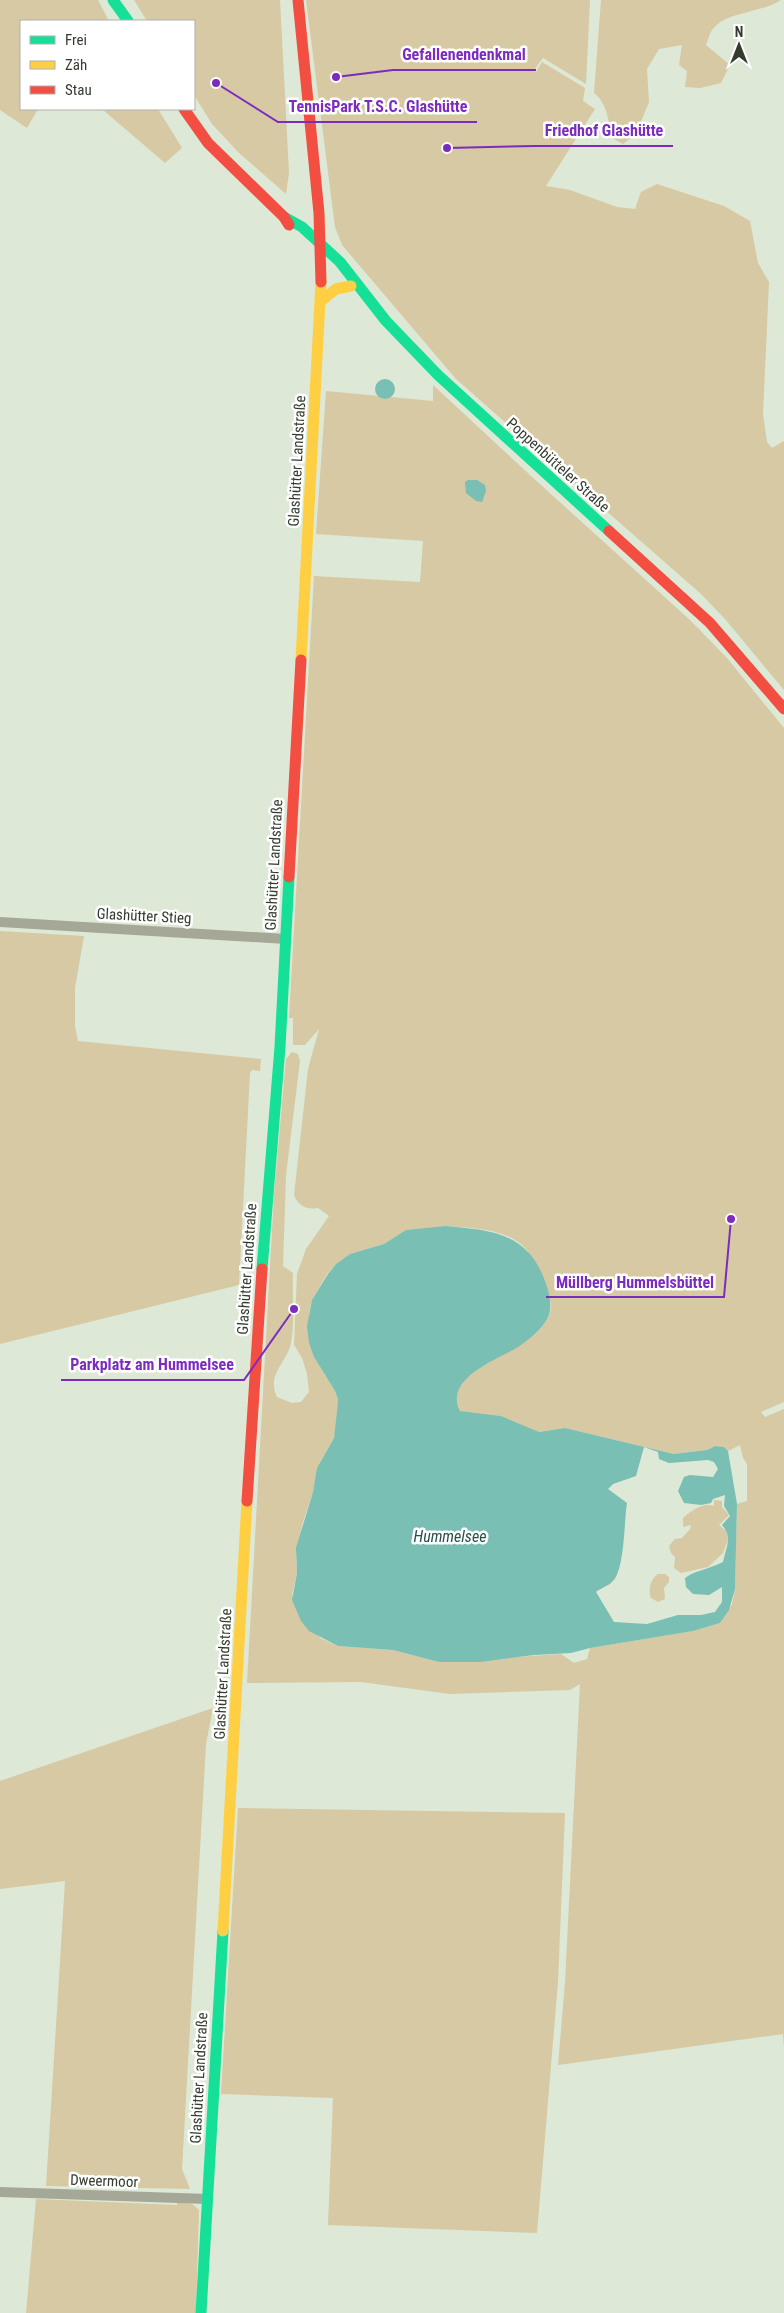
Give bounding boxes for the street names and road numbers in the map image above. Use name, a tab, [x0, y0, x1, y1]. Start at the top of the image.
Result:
street label: Glashütter Landstraße	[285, 395, 309, 527]
street label: Poppenbütteler Straße	[503, 414, 613, 516]
street label: Glashütter Landstraße	[262, 799, 286, 931]
street label: Glashütter Stieg	[96, 905, 192, 927]
street label: Glashütter Landstraße	[233, 1203, 261, 1335]
street label: Glashütter Landstraße	[211, 1608, 235, 1740]
street label: Glashütter Landstraße	[187, 2012, 211, 2144]
street label: Dweermoor	[70, 2171, 139, 2191]

